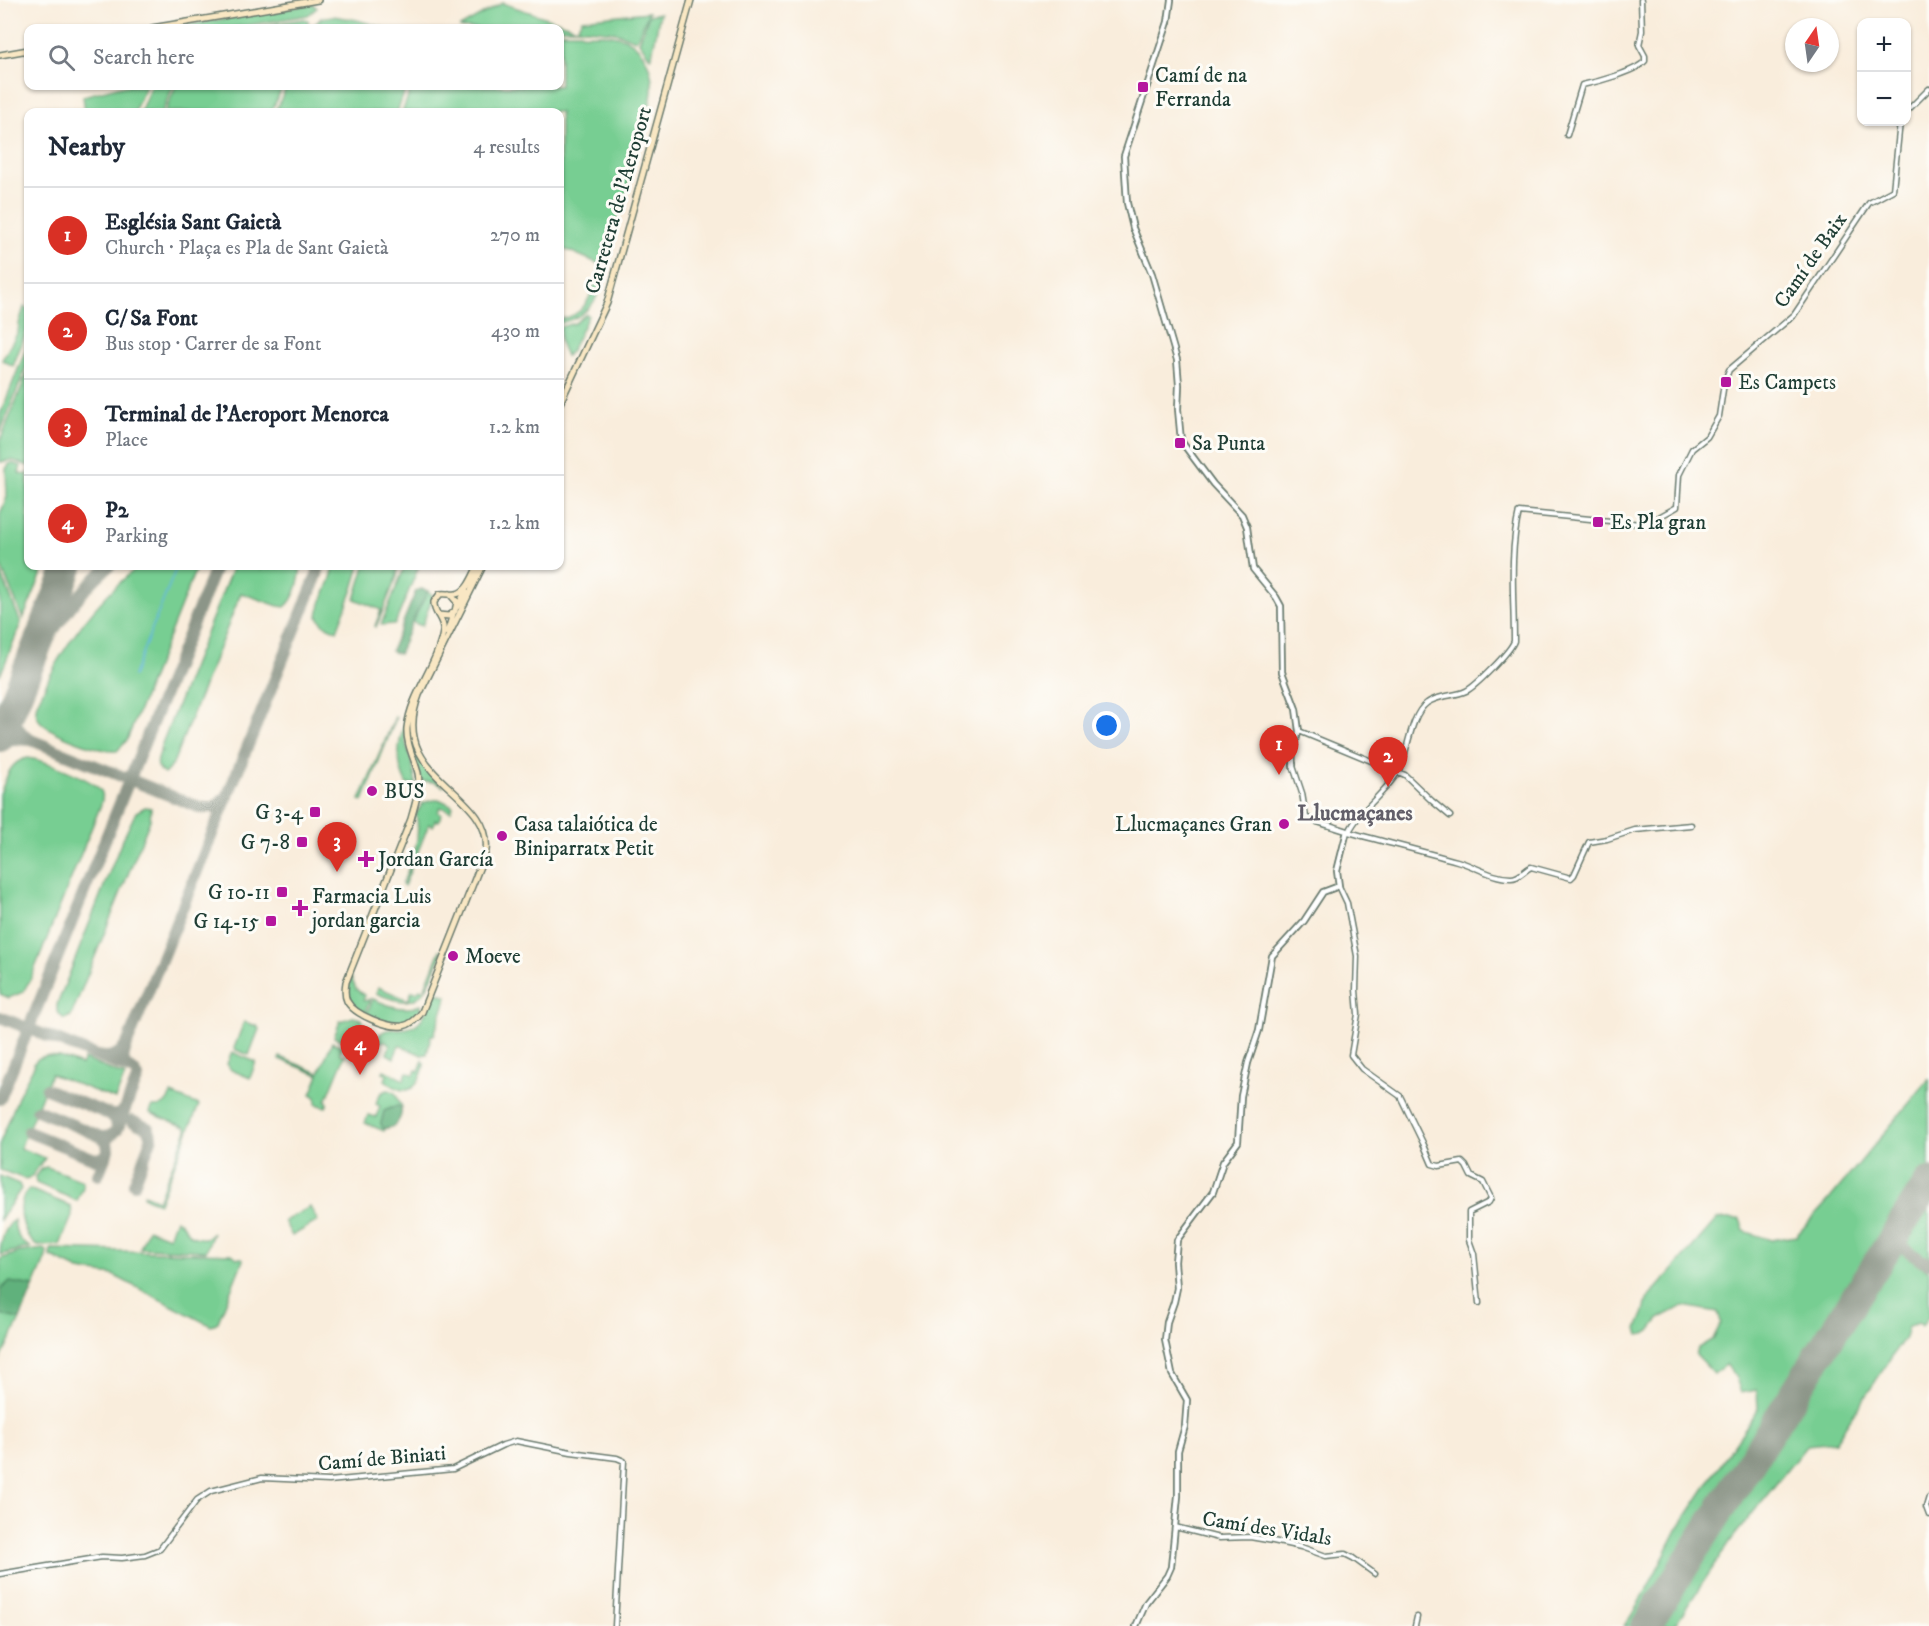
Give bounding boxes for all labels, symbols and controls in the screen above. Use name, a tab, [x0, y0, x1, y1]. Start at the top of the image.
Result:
north arrow	[1785, 18, 1839, 72]
map controls	[1857, 18, 1911, 126]
button: +	[1857, 18, 1911, 72]
search box	[24, 24, 564, 90]
icon: search	[45, 41, 78, 74]
text: Search here	[93, 44, 195, 71]
place label: Camí de na Ferranda	[1155, 63, 1247, 113]
button: −	[1857, 72, 1911, 126]
marker: Camí de na Ferranda	[1136, 80, 1150, 94]
street label: Carretera de l'Aeroport	[580, 103, 658, 297]
text: Nearby	[48, 131, 125, 164]
text: 4 results	[473, 135, 540, 160]
street label: Camí de Baix	[1769, 208, 1853, 313]
text: Església Sant Gaietà	[105, 209, 281, 236]
text: 1	[64, 223, 71, 248]
text: 270 m	[490, 223, 540, 248]
text: Church · Plaça es Pla de Sant Gaietà	[105, 236, 389, 261]
text: C/ Sa Font	[105, 305, 198, 332]
text: 2	[63, 319, 72, 344]
text: 430 m	[491, 319, 540, 344]
text: Bus stop · Carrer de sa Font	[105, 332, 321, 357]
place label: Es Campets	[1738, 370, 1836, 396]
marker: Es Campets	[1719, 375, 1733, 389]
text: Terminal de l'Aeroport Menorca	[105, 401, 389, 428]
text: 3	[64, 415, 71, 440]
text: 1.2 km	[489, 415, 540, 440]
text: Place	[105, 428, 148, 453]
place label: Sa Punta	[1192, 431, 1265, 457]
marker: Sa Punta	[1173, 436, 1187, 450]
text: P2	[105, 497, 129, 524]
place label: Es Pla gran	[1610, 510, 1706, 536]
text: 4	[62, 511, 73, 536]
text: 1.2 km	[489, 511, 540, 536]
marker: Es Pla gran	[1591, 515, 1605, 529]
text: Parking	[105, 524, 168, 549]
your location	[1092, 711, 1121, 740]
pin: 1	[1260, 726, 1298, 775]
pin: 2	[1368, 738, 1408, 787]
place label: BUS	[384, 779, 424, 805]
marker: BUS	[365, 784, 379, 798]
place label: G 3-4	[255, 800, 304, 826]
district label: Llucmaçanes	[1297, 800, 1413, 827]
marker: G 3-4	[308, 805, 322, 819]
place label: Casa talaiótica de Biniparratx Petit	[514, 812, 658, 862]
place label: Llucmaçanes Gran	[1115, 812, 1272, 838]
marker: Llucmaçanes Gran	[1277, 817, 1291, 831]
pin: 3	[318, 822, 356, 872]
marker: Casa talaiótica de Biniparratx Petit	[495, 829, 509, 843]
place label: G 7-8	[241, 830, 290, 856]
marker: G 7-8	[295, 835, 309, 849]
place label: Jordan García	[376, 847, 494, 873]
marker: Jordan García	[359, 852, 373, 866]
place label: G 10-11	[208, 880, 270, 906]
place label: Farmacia Luis jordan garcia	[309, 884, 431, 934]
marker: G 10-11	[275, 885, 289, 899]
marker: Farmacia Luis jordan garcia	[293, 901, 307, 915]
place label: G 14-15	[193, 909, 259, 935]
marker: G 14-15	[264, 914, 278, 928]
place label: Moeve	[465, 944, 521, 970]
marker: Moeve	[446, 949, 460, 963]
pin: 4	[340, 1026, 380, 1075]
street label: Camí de Biniati	[317, 1440, 447, 1478]
street label: Camí des Vidals	[1200, 1506, 1333, 1552]

